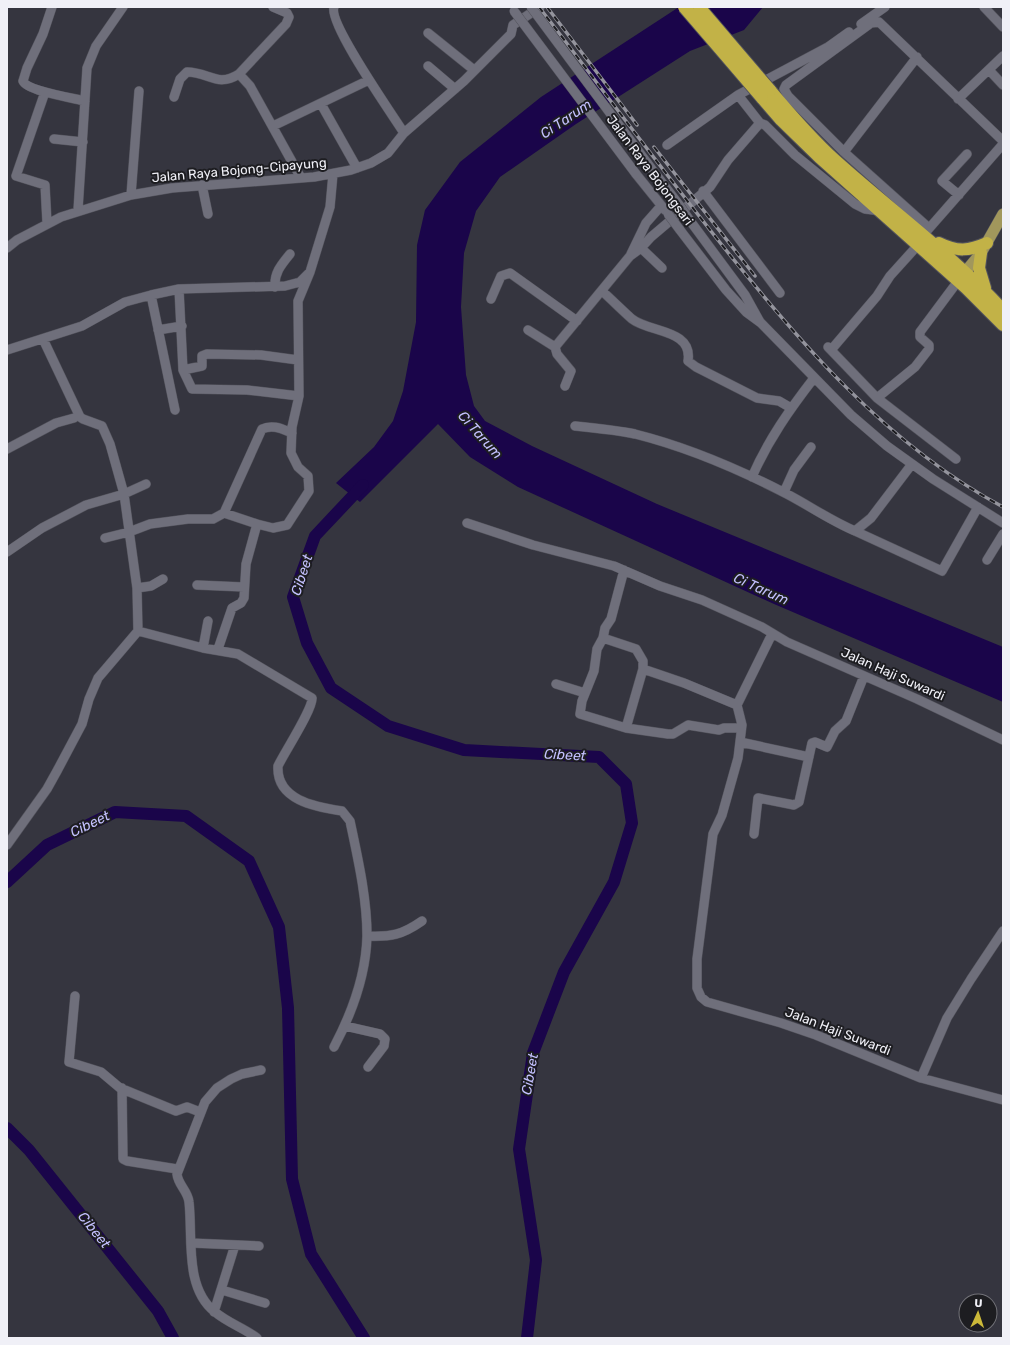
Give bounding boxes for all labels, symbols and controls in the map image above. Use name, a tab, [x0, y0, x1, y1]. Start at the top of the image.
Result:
water label: Ci Tarum	[537, 96, 595, 142]
street label: Jalan Raya Bojongsari	[603, 112, 696, 229]
street label: Jalan Raya Bojong-Cipayung	[151, 155, 327, 186]
water label: Ci Tarum	[454, 408, 506, 462]
water label: Cibeet	[287, 552, 317, 598]
water label: Ci Tarum	[731, 569, 791, 609]
street label: Jalan Haji Suwardi	[839, 644, 947, 704]
water label: Cibeet	[544, 745, 587, 765]
water label: Cibeet	[67, 807, 113, 841]
street label: Jalan Haji Suwardi	[783, 1004, 893, 1058]
water label: Cibeet	[518, 1051, 542, 1096]
water label: Cibeet	[74, 1208, 114, 1252]
north arrow	[958, 1293, 998, 1333]
text: U	[974, 1297, 983, 1310]

